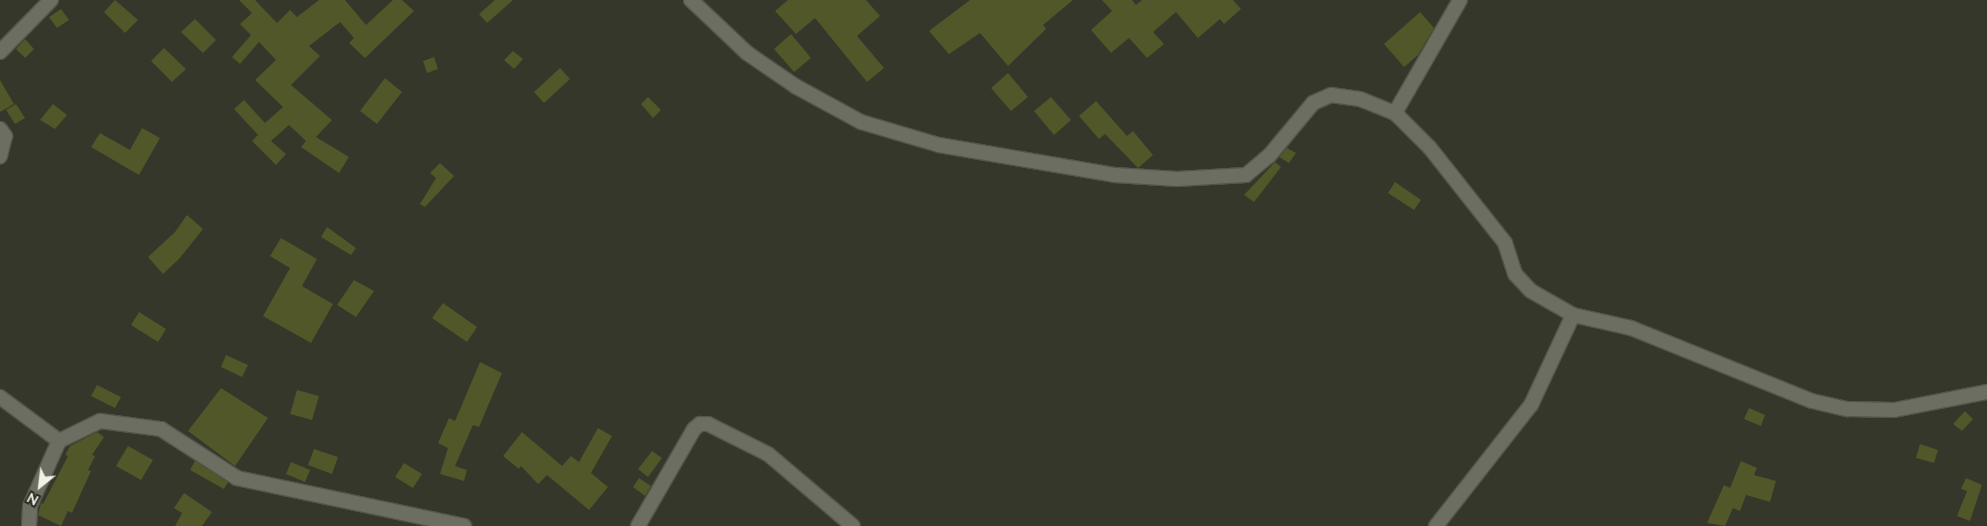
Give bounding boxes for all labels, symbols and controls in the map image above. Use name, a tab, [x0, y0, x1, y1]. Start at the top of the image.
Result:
north arrow	[15, 461, 65, 511]
text: N	[24, 489, 42, 510]

